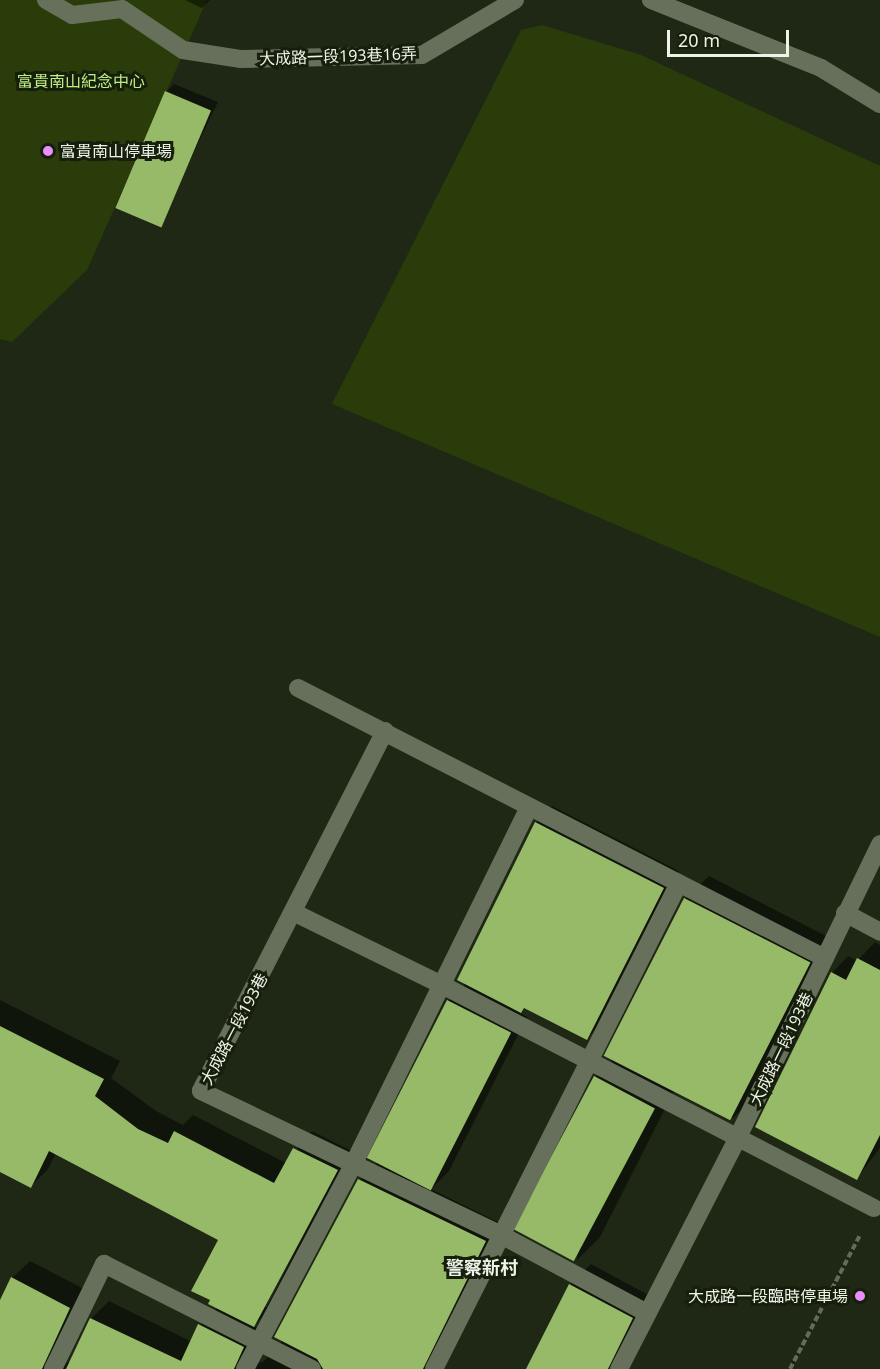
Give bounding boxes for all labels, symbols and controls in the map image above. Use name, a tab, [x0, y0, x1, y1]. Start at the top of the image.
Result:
scale bar	[670, 18, 792, 56]
text: 20 m	[678, 28, 720, 52]
street label: 大成路一段193巷16弄	[259, 44, 417, 68]
park label: 富貴南山紀念中心	[17, 71, 145, 91]
place label: 富貴南山停車場	[60, 141, 172, 161]
marker: 富貴南山停車場	[41, 144, 55, 158]
street label: 大成路一段193巷	[197, 970, 271, 1088]
street label: 大成路一段193巷	[745, 989, 817, 1109]
district label: 警察新村	[446, 1256, 518, 1278]
place label: 大成路一段臨時停車場	[688, 1286, 848, 1306]
marker: 大成路一段臨時停車場	[853, 1289, 867, 1303]

